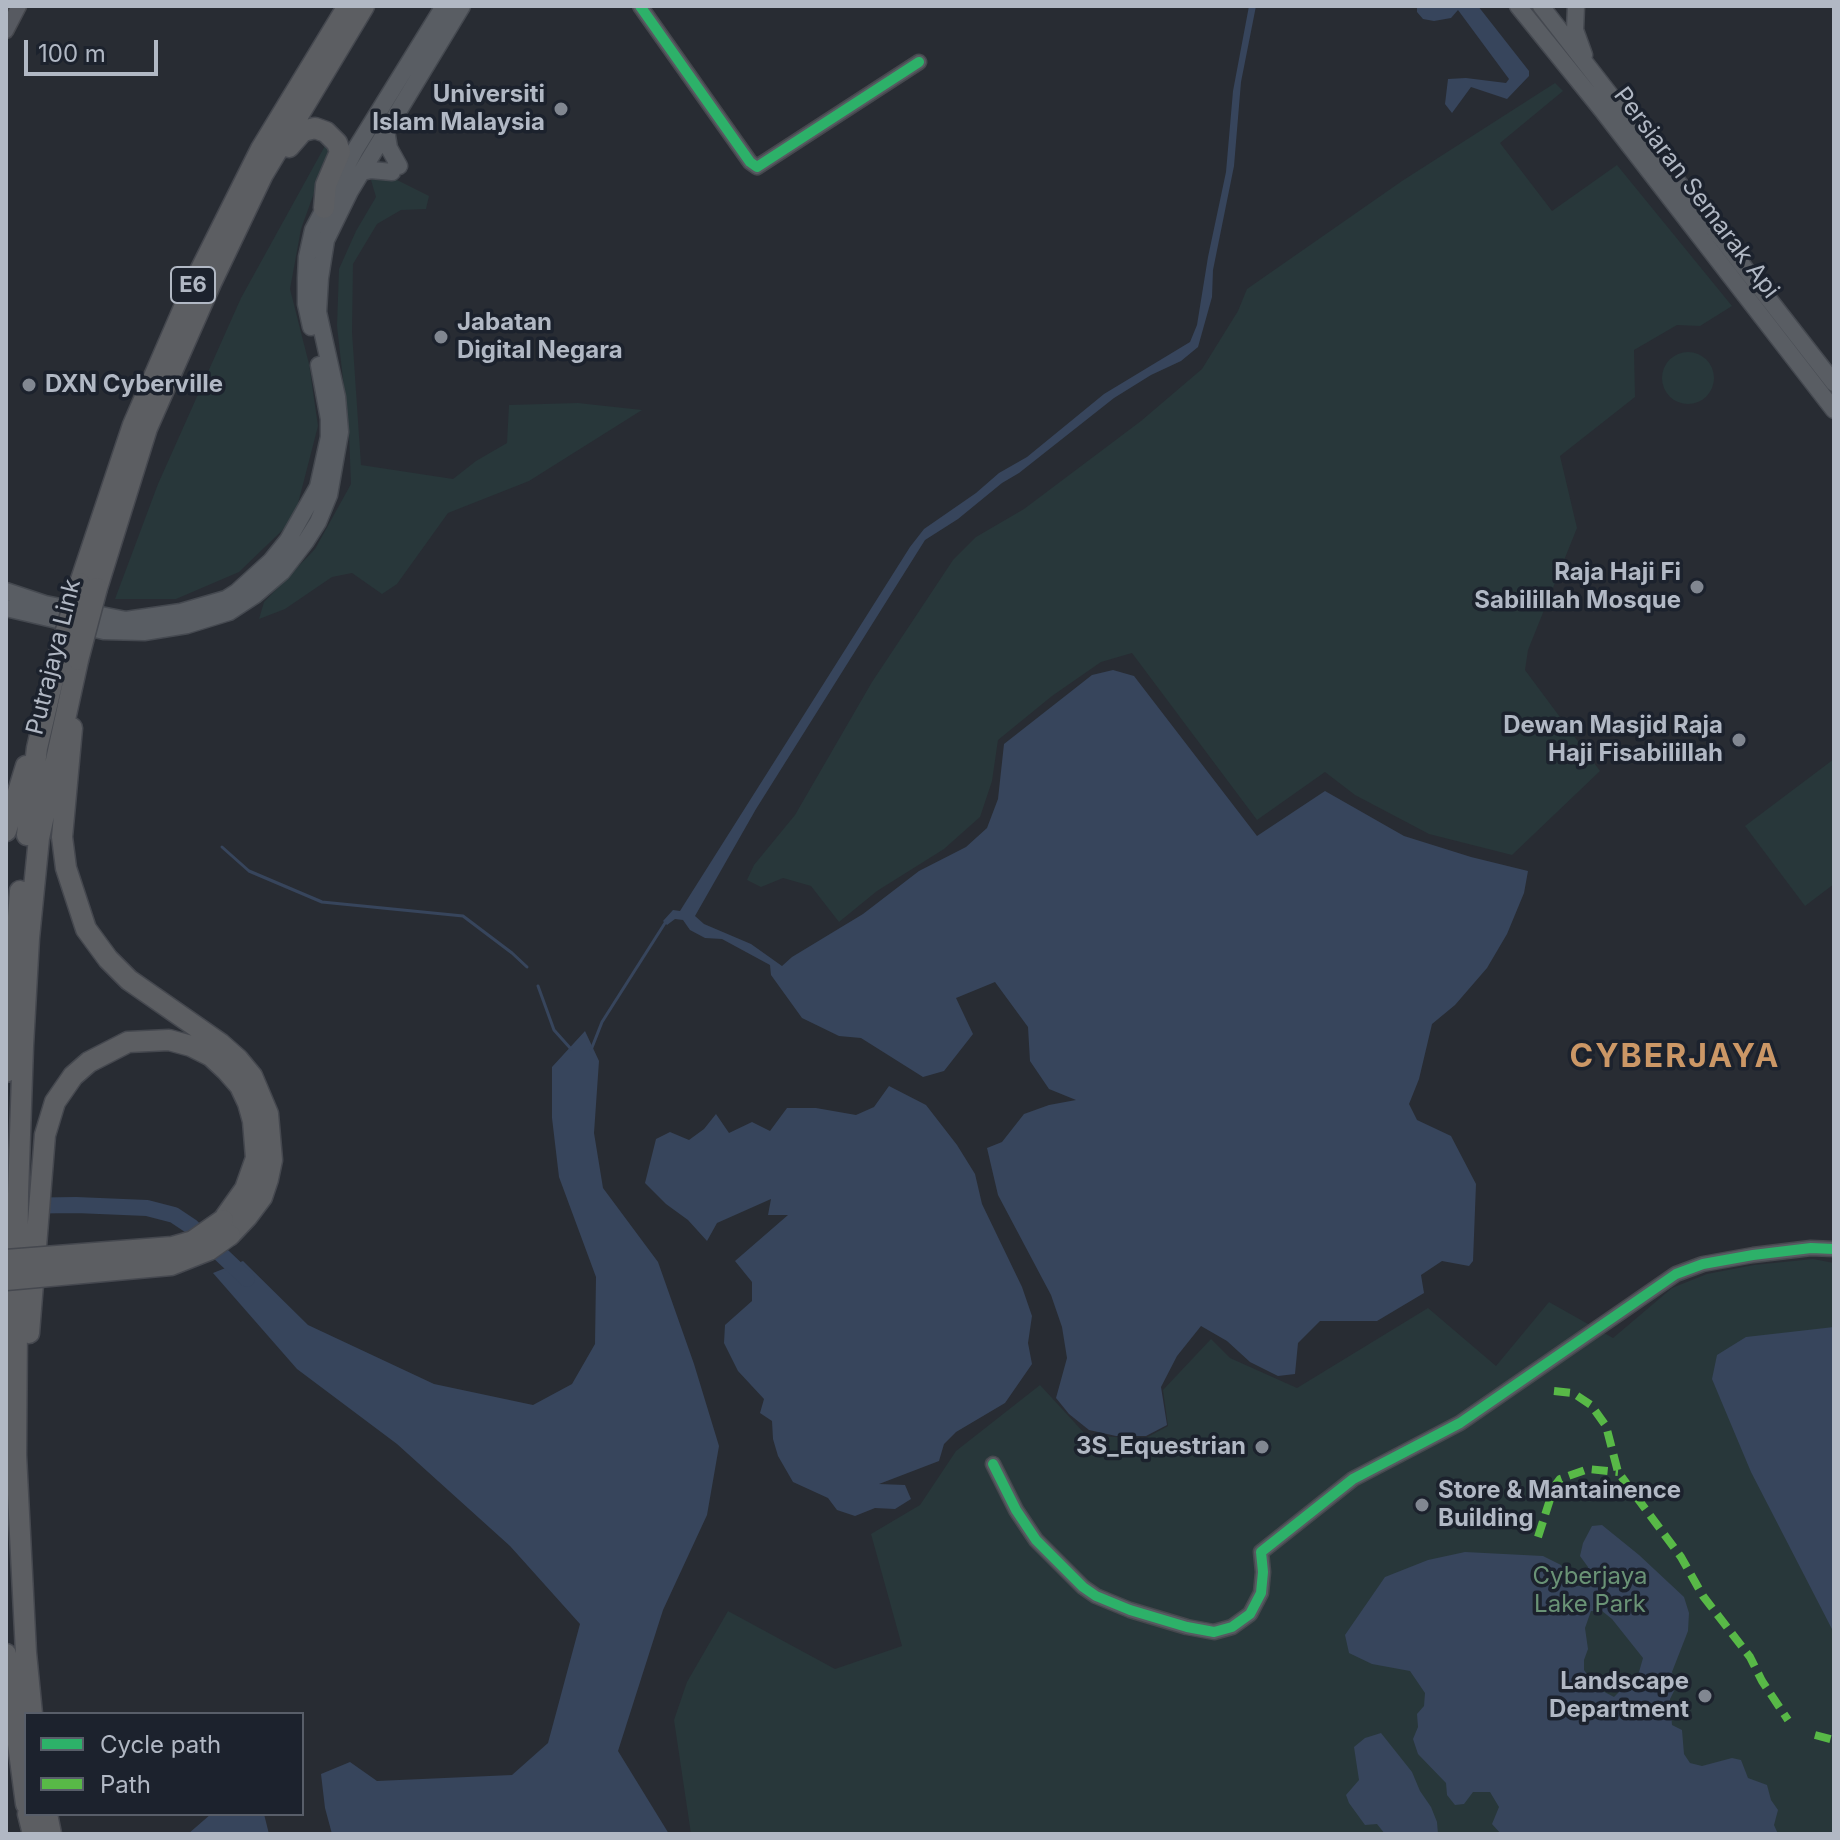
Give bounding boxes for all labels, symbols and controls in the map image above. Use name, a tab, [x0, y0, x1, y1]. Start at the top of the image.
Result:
scale bar	[28, 24, 162, 74]
text: 100 m	[38, 39, 106, 68]
place label: Universiti Islam Malaysia	[372, 81, 545, 137]
street label: Persiaran Semarak Api	[1607, 82, 1785, 304]
marker: Universiti Islam Malaysia	[552, 100, 570, 118]
road number: E6	[171, 267, 215, 303]
place label: Jabatan Digital Negara	[457, 309, 623, 365]
marker: Jabatan Digital Negara	[432, 328, 450, 346]
place label: DXN Cyberville	[45, 371, 223, 399]
marker: DXN Cyberville	[20, 376, 38, 394]
place label: Raja Haji Fi Sabilillah Mosque	[1474, 559, 1681, 615]
street label: Putrajaya Link	[21, 576, 87, 738]
marker: Raja Haji Fi Sabilillah Mosque	[1688, 578, 1706, 596]
place label: Dewan Masjid Raja Haji Fisabilillah	[1503, 712, 1723, 768]
marker: Dewan Masjid Raja Haji Fisabilillah	[1730, 731, 1748, 749]
district label: CYBERJAYA	[1570, 1038, 1780, 1076]
place label: 3S_Equestrian	[1076, 1433, 1246, 1461]
marker: 3S_Equestrian	[1253, 1438, 1271, 1456]
place label: Store & Mantainence Building	[1438, 1477, 1681, 1533]
marker: Store & Mantainence Building	[1413, 1496, 1431, 1514]
park label: Cyberjaya Lake Park	[1532, 1563, 1648, 1619]
place label: Landscape Department	[1549, 1668, 1689, 1724]
marker: Landscape Department	[1696, 1687, 1714, 1705]
legend	[24, 1712, 304, 1816]
text: Cycle path	[100, 1730, 221, 1759]
text: Path	[100, 1770, 151, 1799]

